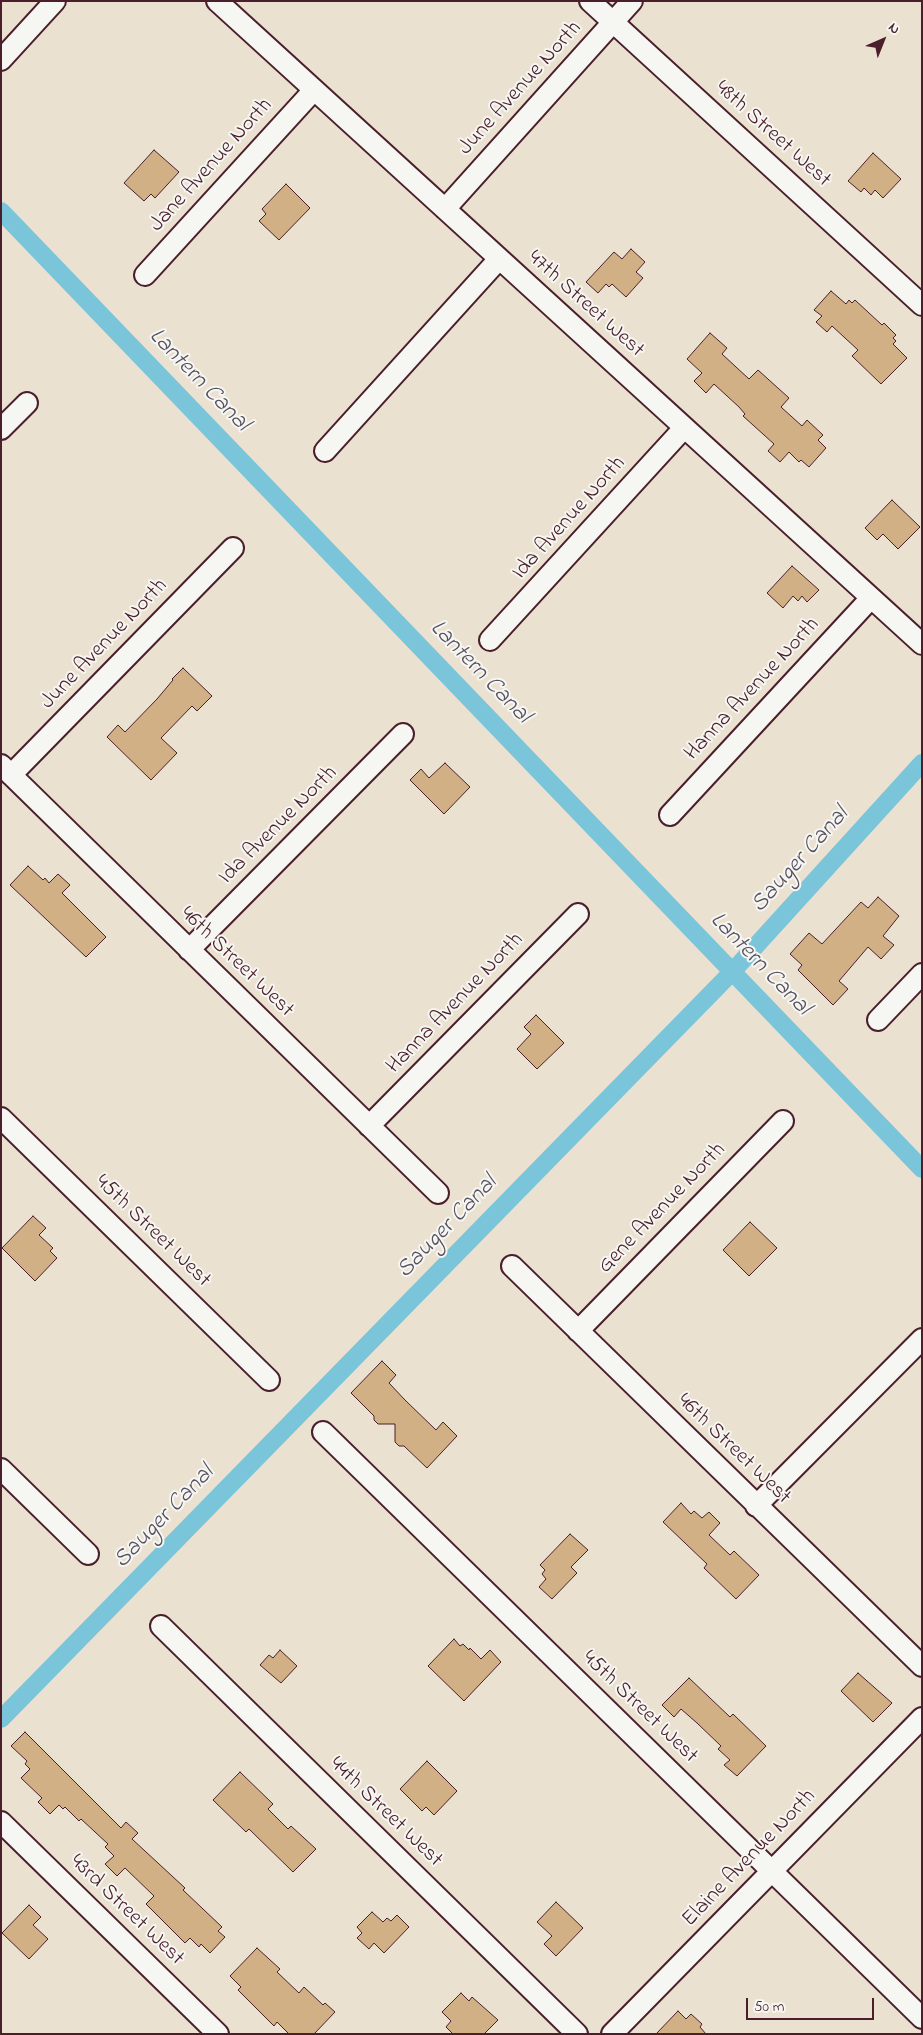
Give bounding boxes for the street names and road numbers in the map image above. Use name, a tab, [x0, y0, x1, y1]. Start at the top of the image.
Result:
street label: June Avenue North	[454, 16, 588, 162]
street label: 48th Street West	[709, 76, 835, 194]
street label: Jane Avenue North	[145, 94, 279, 238]
street label: 47th Street West	[521, 246, 649, 364]
street label: Ida Avenue North	[508, 452, 632, 586]
street label: June Avenue North	[36, 574, 174, 716]
street label: Hanna Avenue North	[680, 613, 826, 767]
street label: Ida Avenue North	[214, 761, 344, 891]
street label: 46th Street West	[173, 902, 299, 1024]
street label: Hanna Avenue North	[382, 928, 530, 1080]
street label: Gene Avenue North	[594, 1138, 732, 1280]
street label: 45th Street West	[88, 1170, 216, 1294]
street label: 46th Street West	[670, 1389, 796, 1511]
street label: 45th Street West	[575, 1646, 703, 1770]
street label: 44th Street West	[323, 1752, 447, 1874]
street label: Elaine Avenue North	[678, 1785, 822, 1933]
street label: 43rd Street West	[63, 1850, 189, 1972]

